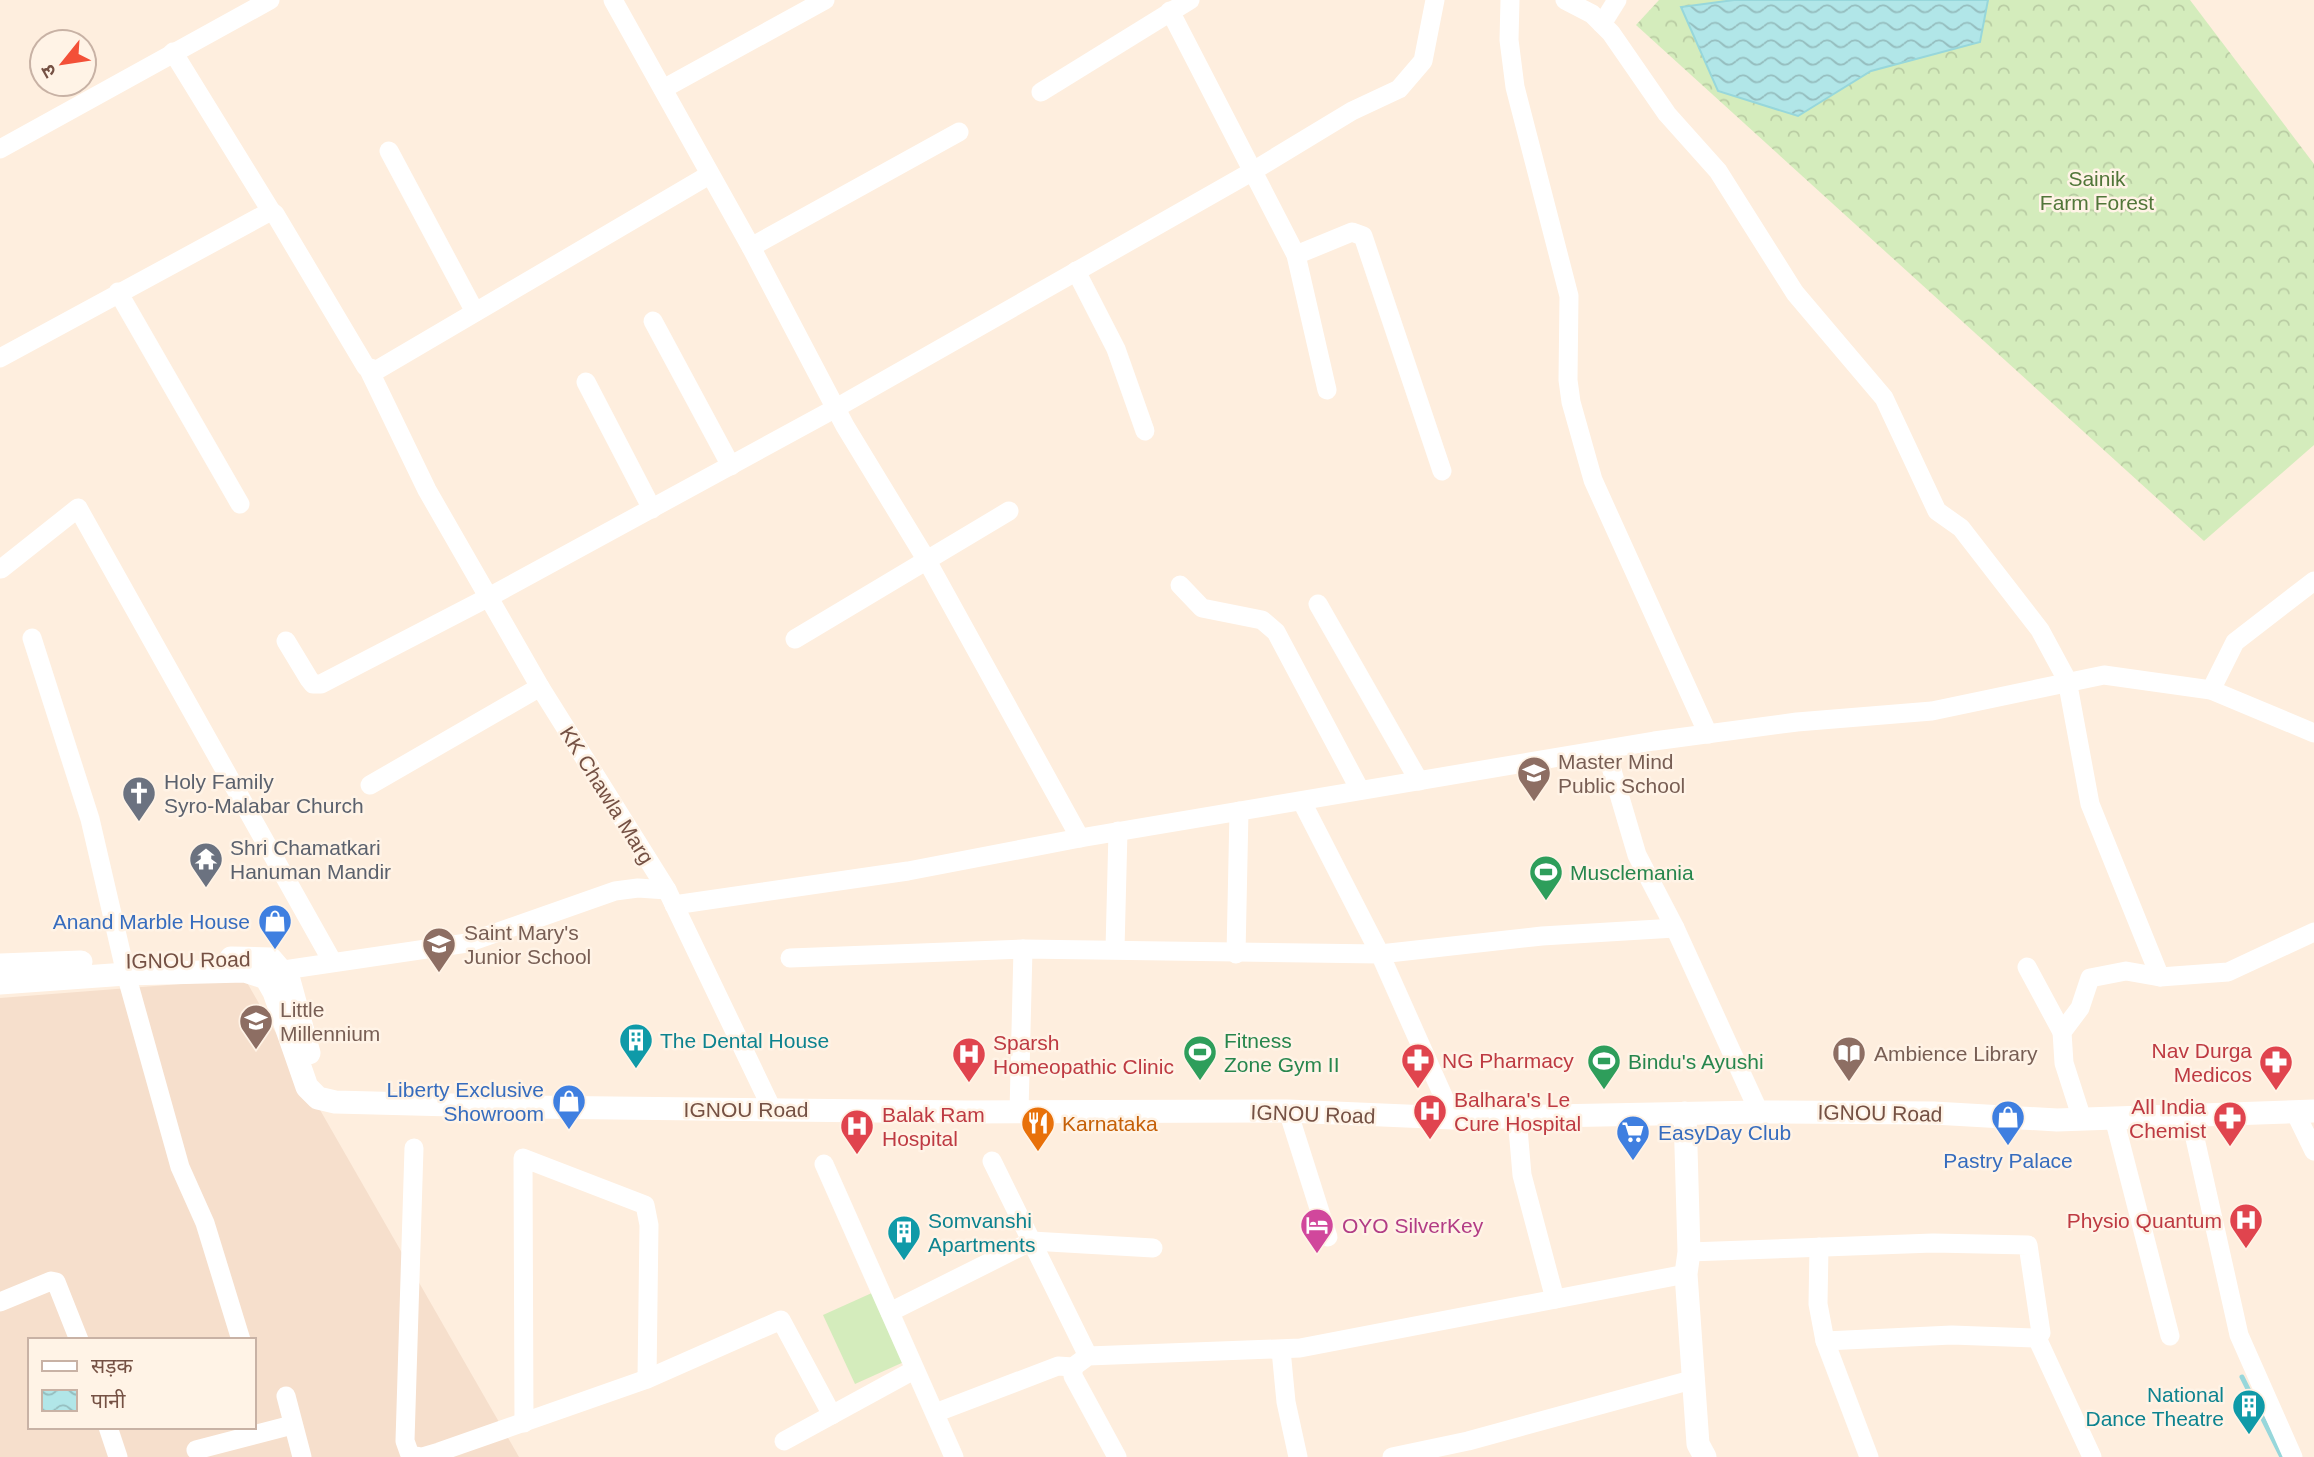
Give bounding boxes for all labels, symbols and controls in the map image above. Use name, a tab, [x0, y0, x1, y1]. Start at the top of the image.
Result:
north arrow	[28, 28, 98, 98]
text: उ	[36, 60, 61, 81]
park label: Sainik Farm Forest	[2040, 167, 2154, 214]
street label: KK Chawla Marg	[555, 722, 659, 868]
place label: Master Mind Public School	[1558, 750, 1685, 797]
school or university icon: Master Mind Public School	[1515, 754, 1553, 803]
place label: Holy Family Syro-Malabar Church	[164, 770, 364, 817]
church icon: Holy Family Syro-Malabar Church	[120, 774, 158, 823]
place label: Shri Chamatkari Hanuman Mandir	[230, 836, 391, 883]
temple icon: Shri Chamatkari Hanuman Mandir	[187, 840, 225, 889]
sports icon: Musclemania	[1527, 853, 1565, 902]
place label: Musclemania	[1570, 861, 1694, 884]
shop icon: Anand Marble House	[256, 902, 294, 951]
place label: Anand Marble House	[53, 910, 250, 933]
place label: Saint Mary's Junior School	[464, 921, 591, 968]
school or university icon: Saint Mary's Junior School	[420, 925, 458, 974]
street label: IGNOU Road	[125, 947, 251, 973]
place label: Little Millennium	[280, 998, 380, 1045]
school or university icon: Little Millennium	[237, 1002, 275, 1051]
building icon: The Dental House	[617, 1021, 655, 1070]
place label: The Dental House	[660, 1029, 829, 1052]
place label: Fitness Zone Gym II	[1224, 1029, 1340, 1076]
place label: Sparsh Homeopathic Clinic	[993, 1031, 1174, 1078]
sports icon: Fitness Zone Gym II	[1181, 1033, 1219, 1082]
library icon: Ambience Library	[1830, 1034, 1868, 1083]
hospital icon: Sparsh Homeopathic Clinic	[950, 1035, 988, 1084]
place label: Nav Durga Medicos	[2152, 1039, 2252, 1086]
pharmacy icon: NG Pharmacy	[1399, 1041, 1437, 1090]
sports icon: Bindu's Ayushi	[1585, 1042, 1623, 1091]
place label: Ambience Library	[1874, 1042, 2038, 1065]
pharmacy icon: Nav Durga Medicos	[2257, 1043, 2295, 1092]
place label: NG Pharmacy	[1442, 1049, 1574, 1072]
place label: Bindu's Ayushi	[1628, 1050, 1764, 1073]
place label: Liberty Exclusive Showroom	[386, 1078, 544, 1125]
shop icon: Liberty Exclusive Showroom	[550, 1082, 588, 1131]
place label: Balhara's Le Cure Hospital	[1454, 1088, 1581, 1135]
hospital icon: Balhara's Le Cure Hospital	[1411, 1092, 1449, 1141]
place label: All India Chemist	[2129, 1095, 2206, 1142]
street label: IGNOU Road	[684, 1098, 808, 1121]
shop icon: Pastry Palace	[1989, 1098, 2027, 1147]
pharmacy icon: All India Chemist	[2211, 1099, 2249, 1148]
street label: IGNOU Road	[1250, 1100, 1376, 1128]
street label: IGNOU Road	[1817, 1100, 1943, 1126]
place label: Balak Ram Hospital	[882, 1103, 985, 1150]
restaurant icon: Karnataka	[1019, 1104, 1057, 1153]
hospital icon: Balak Ram Hospital	[838, 1107, 876, 1156]
place label: Karnataka	[1062, 1112, 1158, 1135]
supermarket icon: EasyDay Club	[1614, 1113, 1652, 1162]
place label: EasyDay Club	[1658, 1121, 1791, 1144]
place label: Pastry Palace	[1943, 1149, 2073, 1172]
hospital icon: Physio Quantum	[2227, 1201, 2265, 1250]
hotel icon: OYO SilverKey	[1298, 1206, 1336, 1255]
place label: Somvanshi Apartments	[928, 1209, 1035, 1256]
place label: Physio Quantum	[2067, 1209, 2222, 1232]
building icon: Somvanshi Apartments	[885, 1213, 923, 1262]
place label: OYO SilverKey	[1342, 1214, 1484, 1237]
legend	[28, 1338, 256, 1429]
text: सड़क	[91, 1354, 133, 1377]
place label: National Dance Theatre	[2085, 1383, 2224, 1430]
building icon: National Dance Theatre	[2230, 1387, 2268, 1436]
text: पानी	[91, 1389, 126, 1412]

